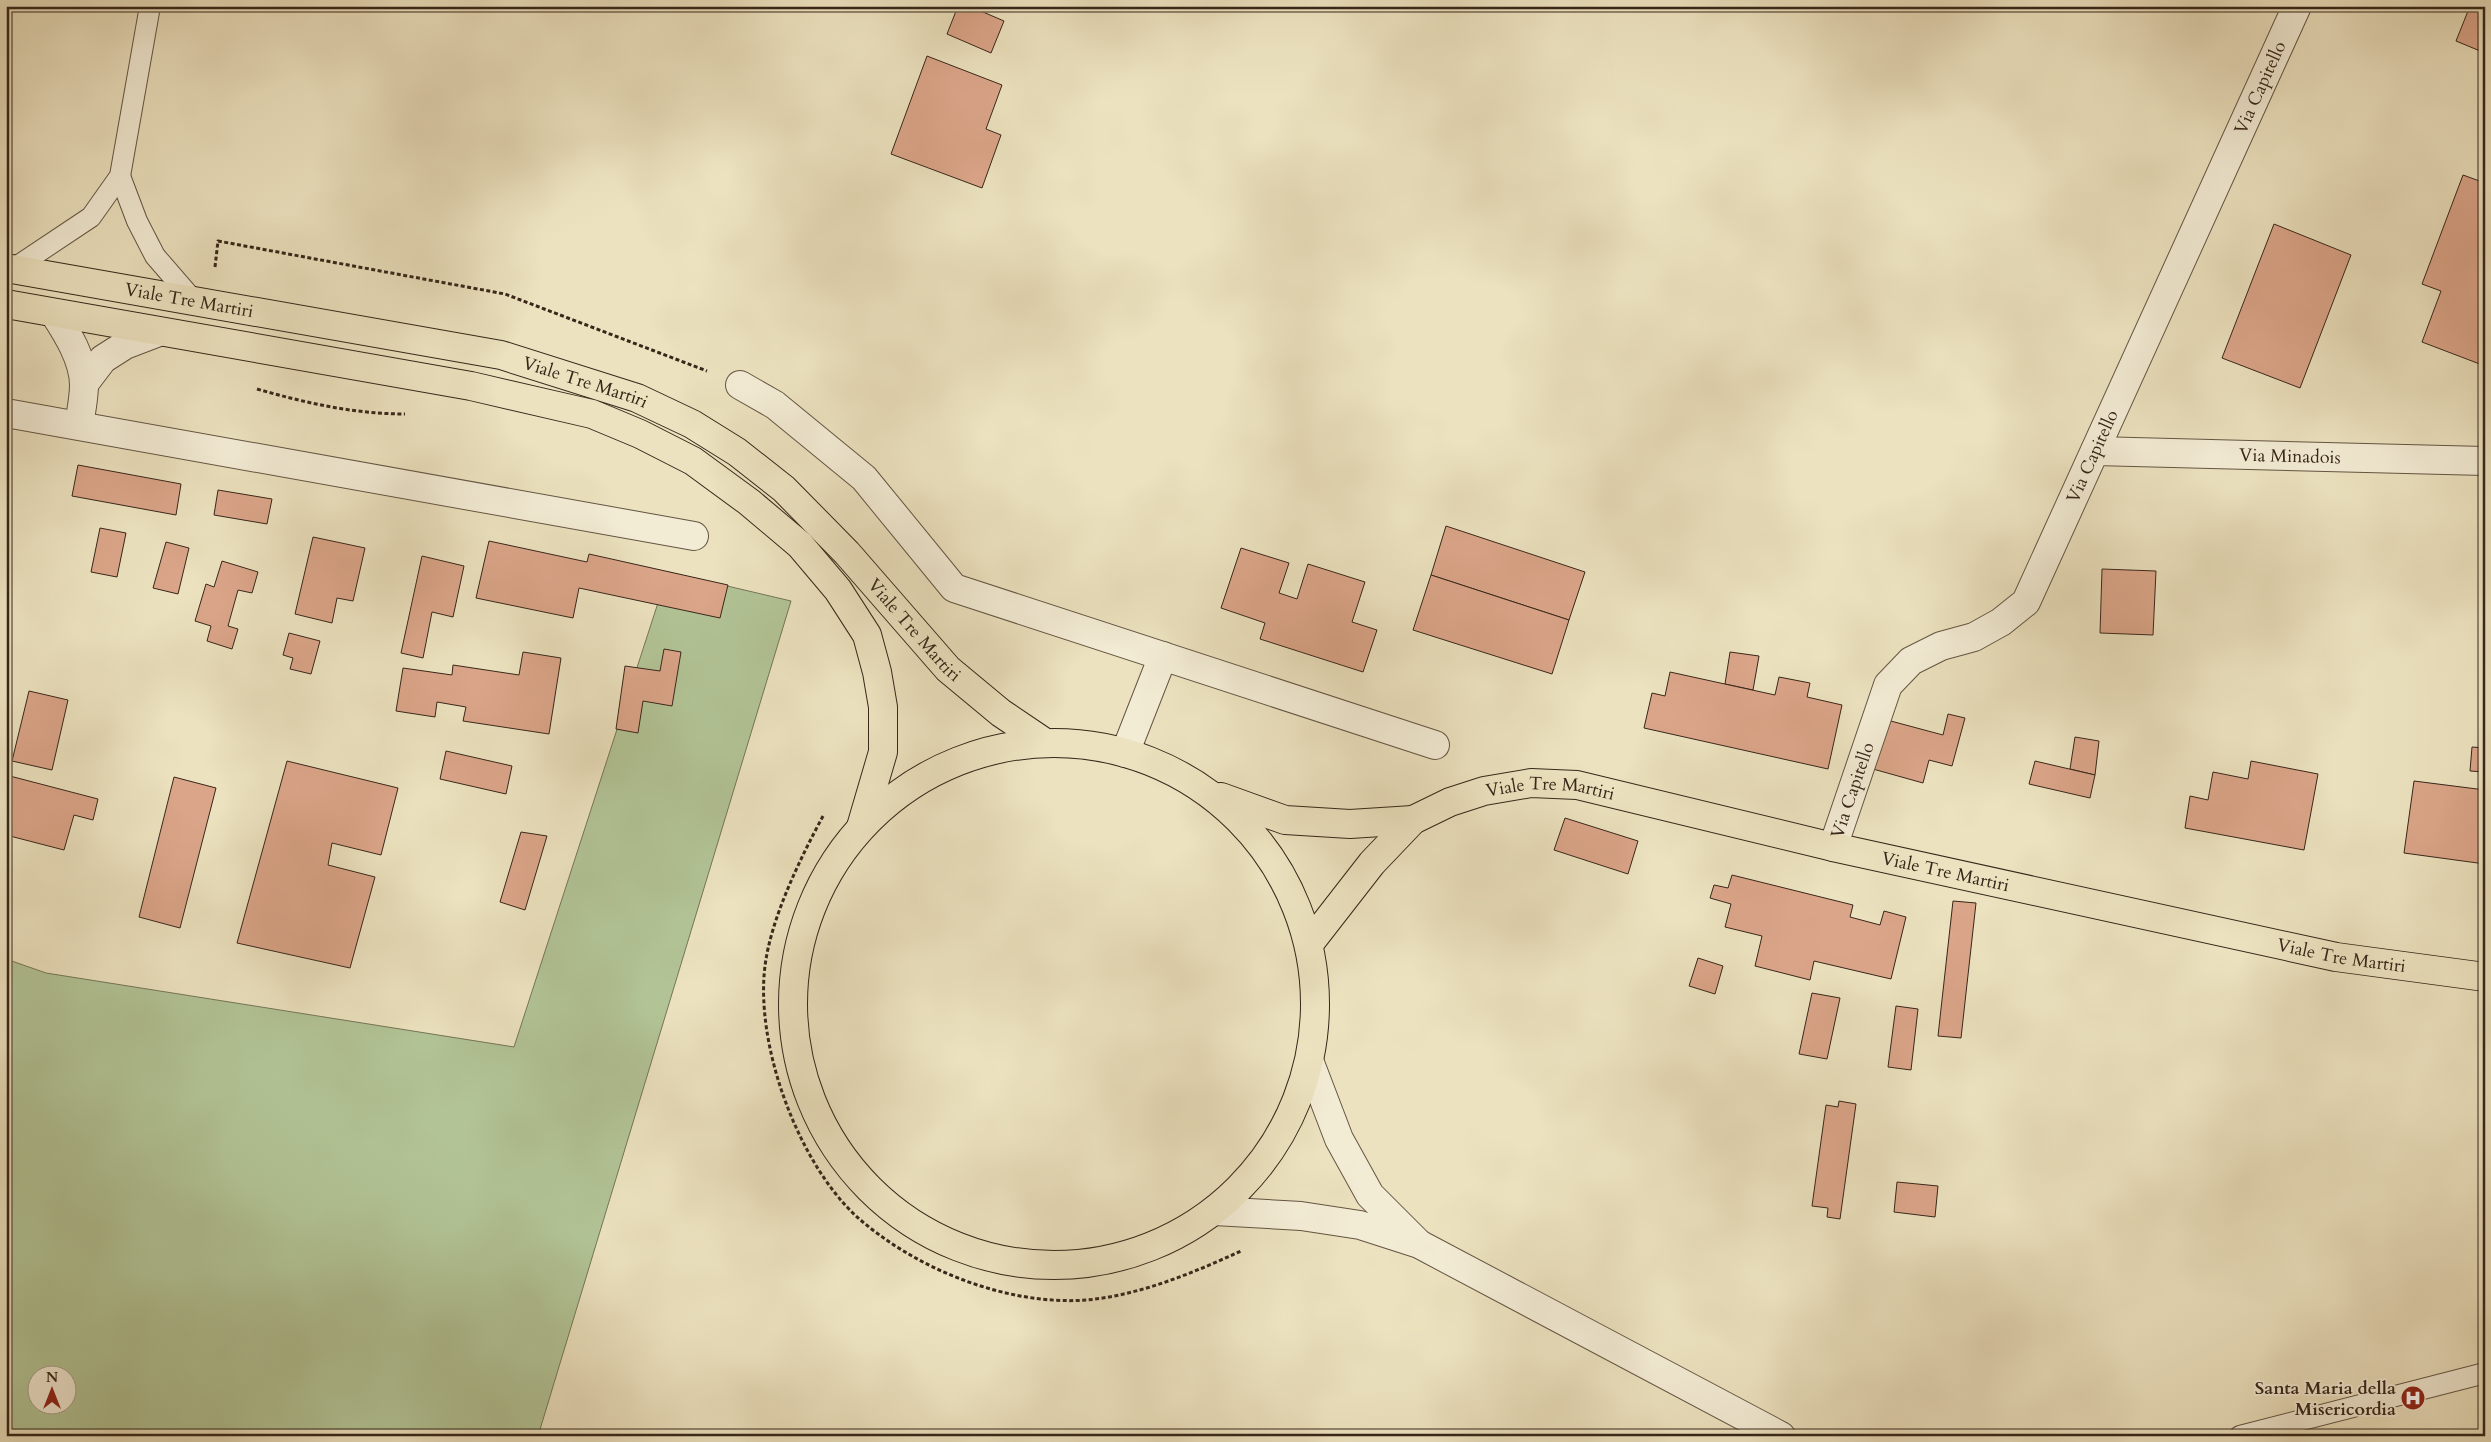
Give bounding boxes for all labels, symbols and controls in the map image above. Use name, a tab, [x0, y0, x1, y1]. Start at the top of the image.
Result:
street label: Via Capitello	[2228, 37, 2292, 139]
street label: Viale Tre Martiri	[123, 277, 255, 324]
street label: Viale Tre Martiri	[519, 351, 652, 414]
street label: Via Capitello	[2061, 406, 2125, 507]
street label: Via Minadois	[2239, 443, 2341, 470]
street label: Viale Tre Martiri	[862, 573, 966, 688]
street label: Via Capitello	[1825, 739, 1881, 842]
street label: Viale Tre Martiri	[1484, 771, 1617, 807]
street label: Viale Tre Martiri	[1879, 846, 2011, 898]
street label: Viale Tre Martiri	[2275, 932, 2407, 979]
north arrow	[28, 1364, 78, 1414]
text: N	[46, 1368, 58, 1387]
place label: Santa Maria della Misericordia	[2255, 1376, 2396, 1422]
hospital icon: Santa Maria della Misericordia	[2400, 1385, 2426, 1411]

